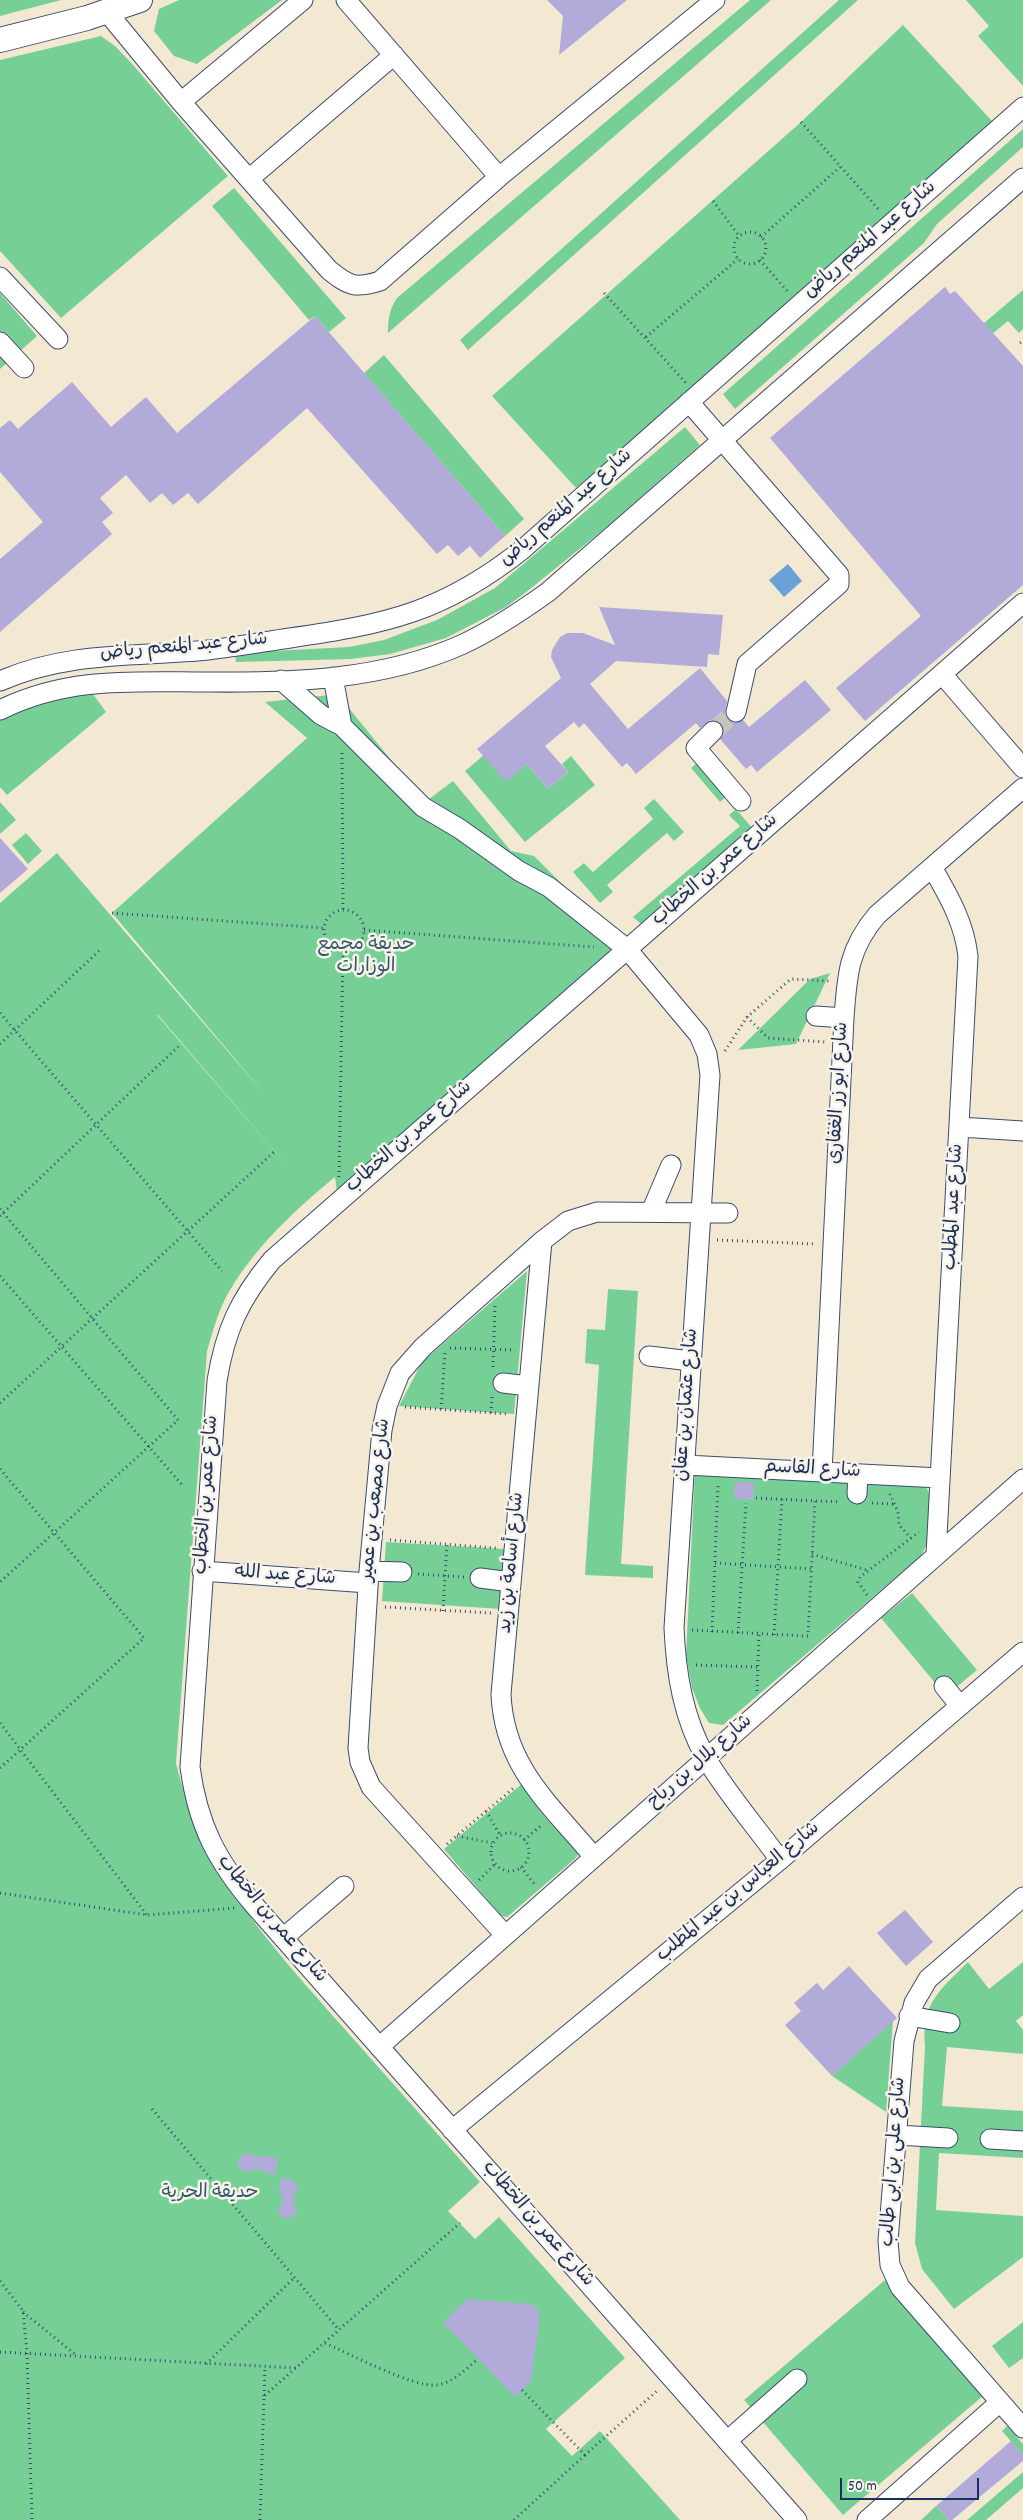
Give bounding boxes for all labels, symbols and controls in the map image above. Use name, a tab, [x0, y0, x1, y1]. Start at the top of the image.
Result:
street label: شارع عبد المنعم رياض	[800, 177, 942, 305]
street label: شارع عبد المنعم رياض	[496, 445, 638, 573]
street label: شارع عبد المنعم رياض	[99, 629, 269, 667]
street label: شارع عمر بن الخطاب	[648, 810, 784, 932]
park label: حديقة مجمع الوزارات	[317, 935, 415, 979]
street label: شارع ابو زر الغفارى	[825, 1021, 855, 1165]
street label: شارع عمر بن الخطاب	[342, 1077, 478, 1199]
street label: شارع عبد المطلب	[940, 1143, 970, 1271]
street label: شارع عثمان بن عفان	[671, 1328, 705, 1482]
street label: شارع عمر بن الخطاب	[191, 1415, 225, 1575]
street label: شارع مصعب بن عمير	[357, 1417, 397, 1583]
street label: شارع القاسم	[763, 1457, 861, 1485]
street label: شارع أسامة بن زيد	[495, 1491, 531, 1635]
street label: شارع عبد الله	[234, 1562, 336, 1592]
street label: شارع بلال بن رباح	[644, 1711, 758, 1815]
street label: شارع العباس بن عبد المطلب	[653, 1818, 825, 1968]
street label: شارع عمر بن الخطاب	[211, 1852, 331, 1988]
street label: شارع على بن ابى طالب	[878, 2076, 912, 2248]
street label: شارع عمر بن الخطاب	[476, 2157, 598, 2293]
park label: حديقة الحرية	[161, 2183, 259, 2205]
scale bar	[843, 2468, 982, 2500]
text: 50 m	[848, 2476, 877, 2498]

